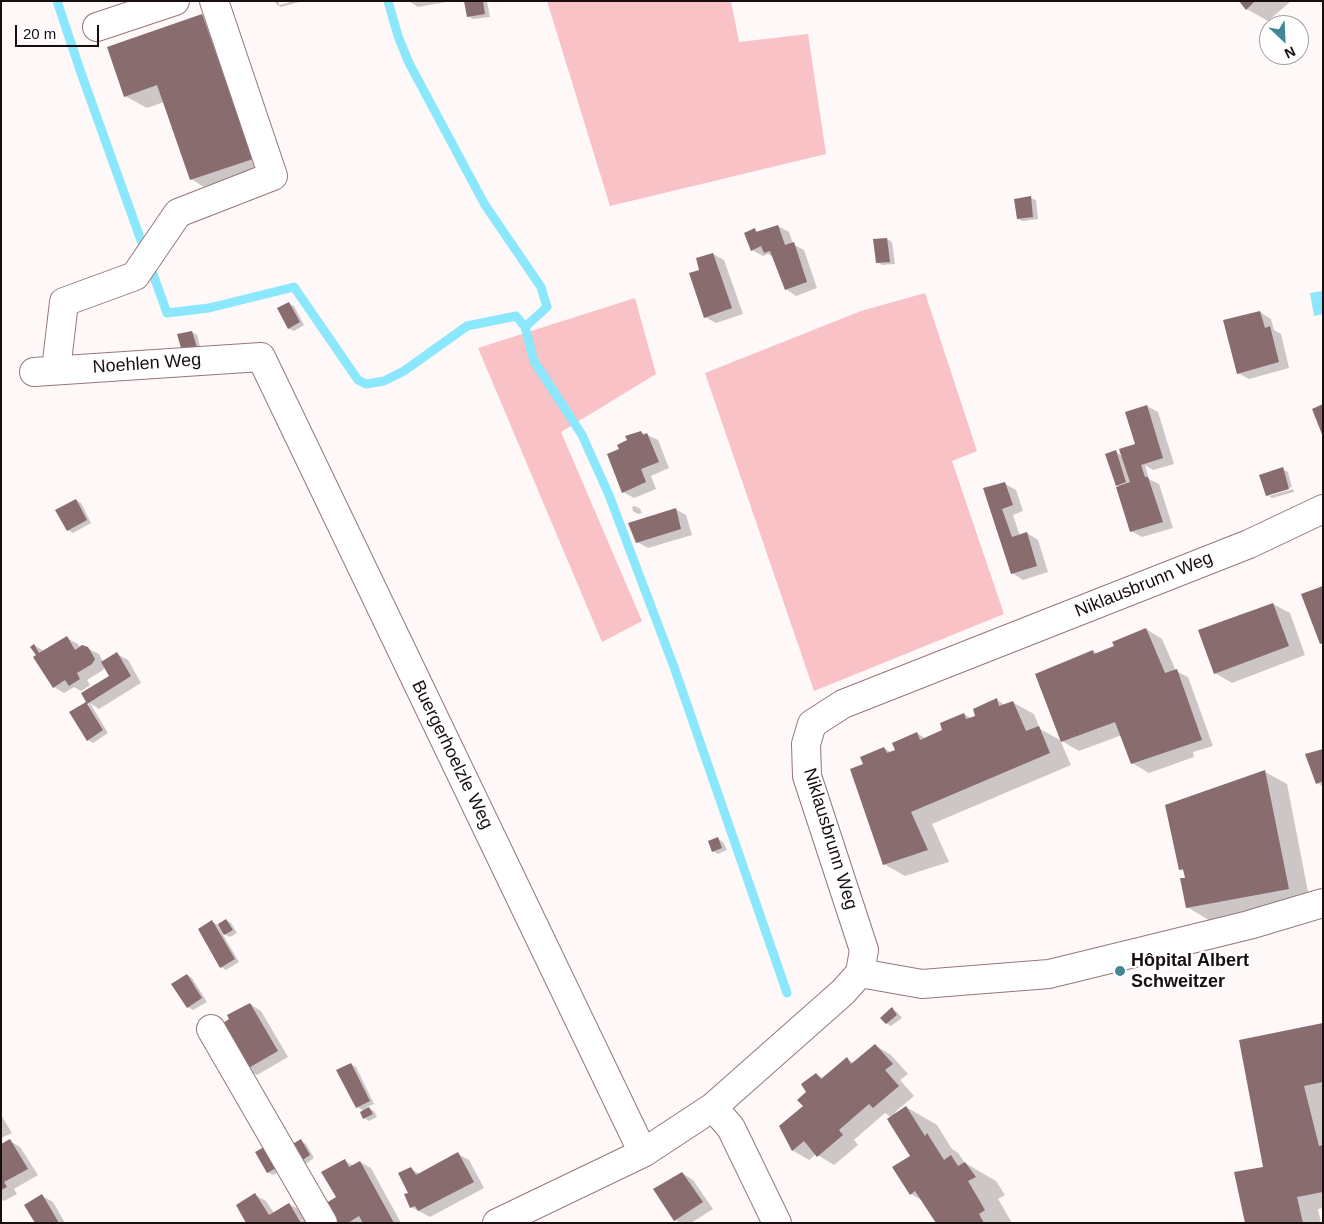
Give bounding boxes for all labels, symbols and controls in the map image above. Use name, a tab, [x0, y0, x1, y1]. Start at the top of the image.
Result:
scale bar	[18, 15, 101, 47]
north arrow	[1259, 15, 1309, 65]
text: 20 m	[23, 25, 56, 42]
text: N	[1282, 43, 1298, 62]
street label: Noehlen Weg	[92, 349, 202, 379]
street label: Niklausbrunn Weg	[1072, 548, 1216, 622]
street label: Buergerhoelzle Weg	[407, 677, 497, 833]
street label: Niklausbrunn Weg	[798, 766, 862, 912]
place label: Hôpital Albert Schweitzer	[1131, 950, 1249, 992]
marker: Hôpital Albert Schweitzer	[1113, 964, 1127, 978]

